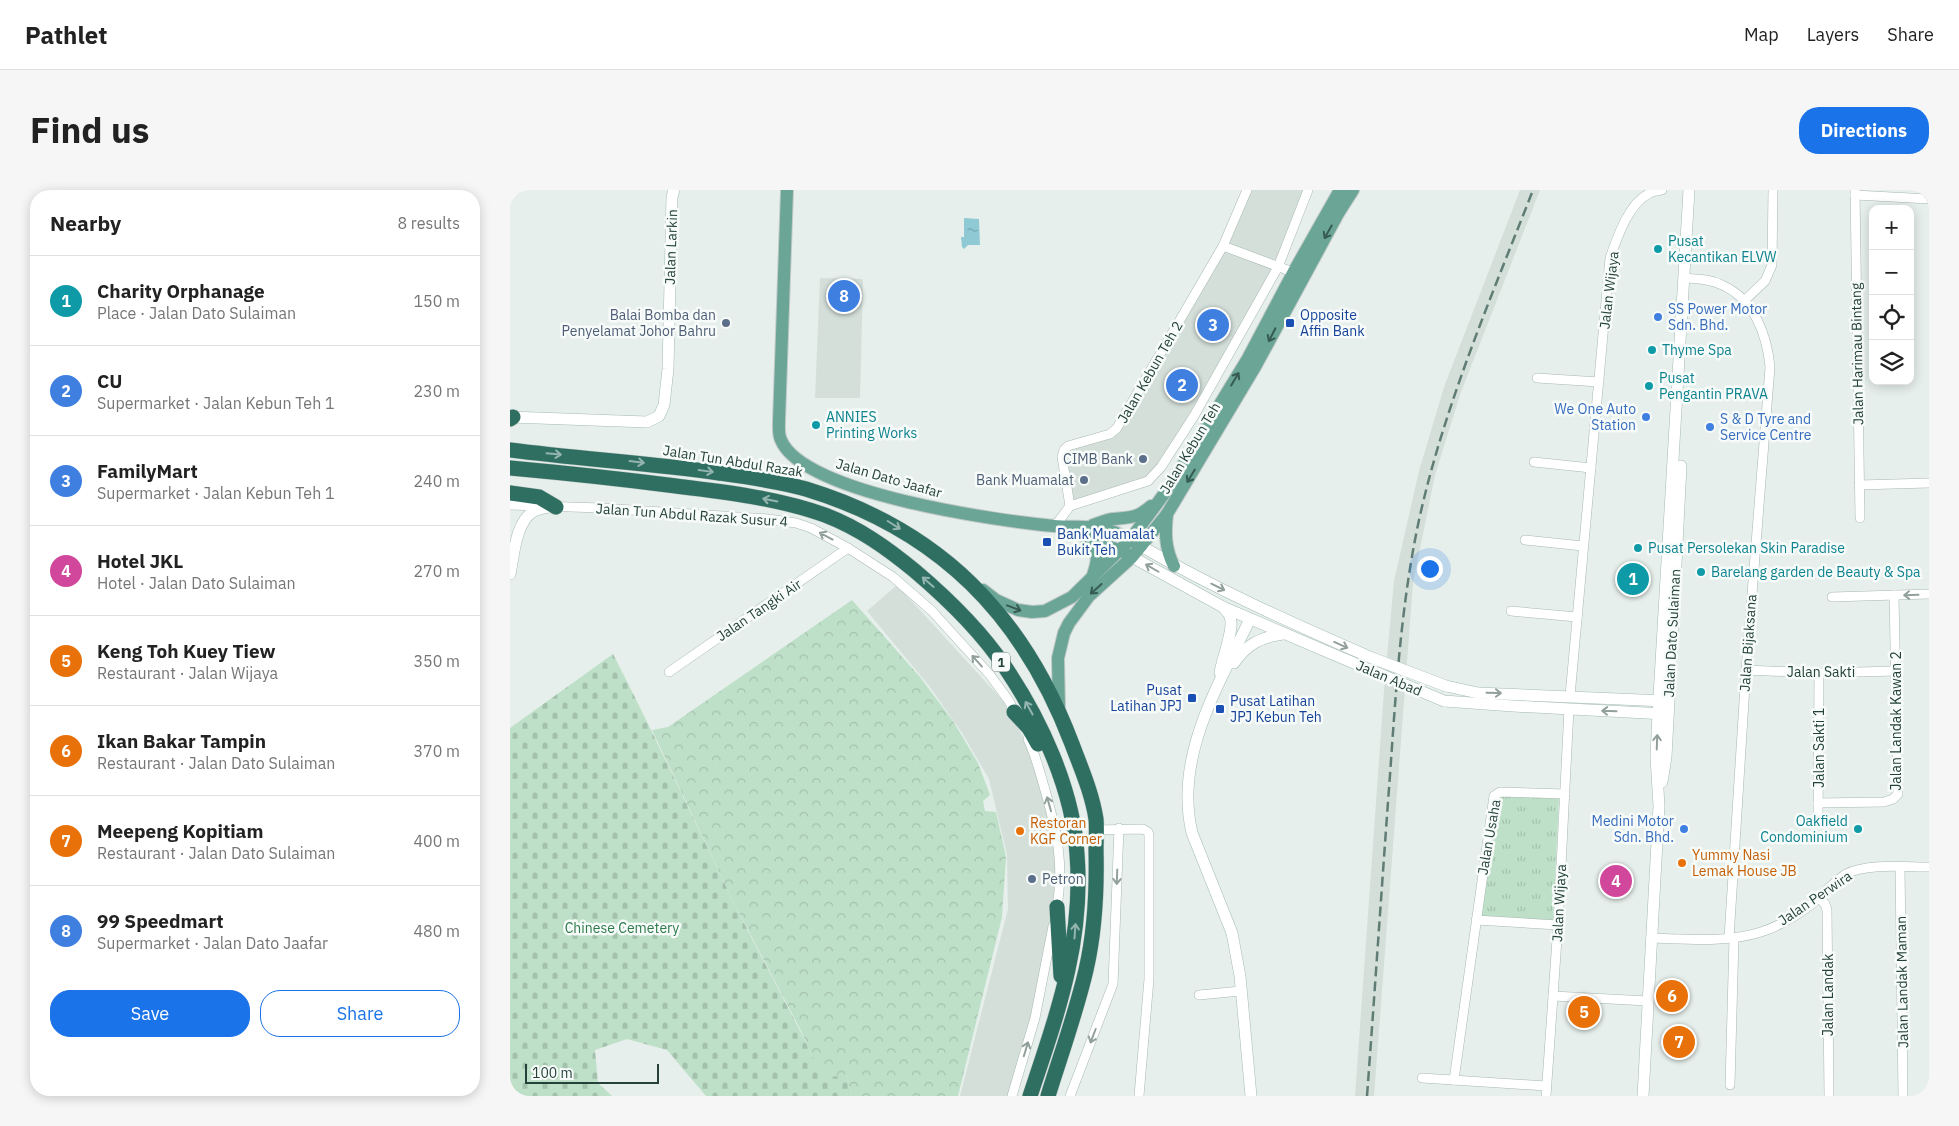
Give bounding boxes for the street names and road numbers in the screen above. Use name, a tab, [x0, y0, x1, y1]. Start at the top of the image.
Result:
street label: Jalan Larkin	[661, 209, 681, 285]
street label: Jalan Wijaya	[1595, 250, 1623, 330]
street label: Jalan Harimau Bintang	[1847, 282, 1867, 425]
street label: Jalan Kebun Teh 2	[1114, 318, 1186, 426]
street label: Jalan Kebun Teh	[1156, 399, 1224, 497]
street label: Jalan Tun Abdul Razak	[662, 441, 805, 481]
street label: Jalan Dato Jaafar	[834, 454, 944, 502]
street label: Jalan Tun Abdul Razak Susur 4	[595, 499, 789, 531]
street label: Jalan Dato Sulaiman	[1660, 568, 1684, 698]
street label: Jalan Tangki Air	[713, 575, 805, 645]
street label: Jalan Bijaksana	[1736, 593, 1760, 692]
street label: Jalan Landak Kawan 2	[1887, 651, 1905, 791]
road number: 1	[992, 652, 1010, 672]
street label: Jalan Abad	[1353, 656, 1425, 700]
street label: Jalan Sakti	[1787, 663, 1855, 681]
street label: Jalan Sakti 1	[1810, 708, 1828, 788]
street label: Jalan Usaha	[1474, 797, 1505, 876]
street label: Jalan Wijaya	[1548, 863, 1570, 943]
street label: Jalan Perwira	[1775, 866, 1856, 929]
street label: Jalan Landak Maman	[1892, 916, 1912, 1048]
street label: Jalan Landak	[1819, 953, 1837, 1036]

